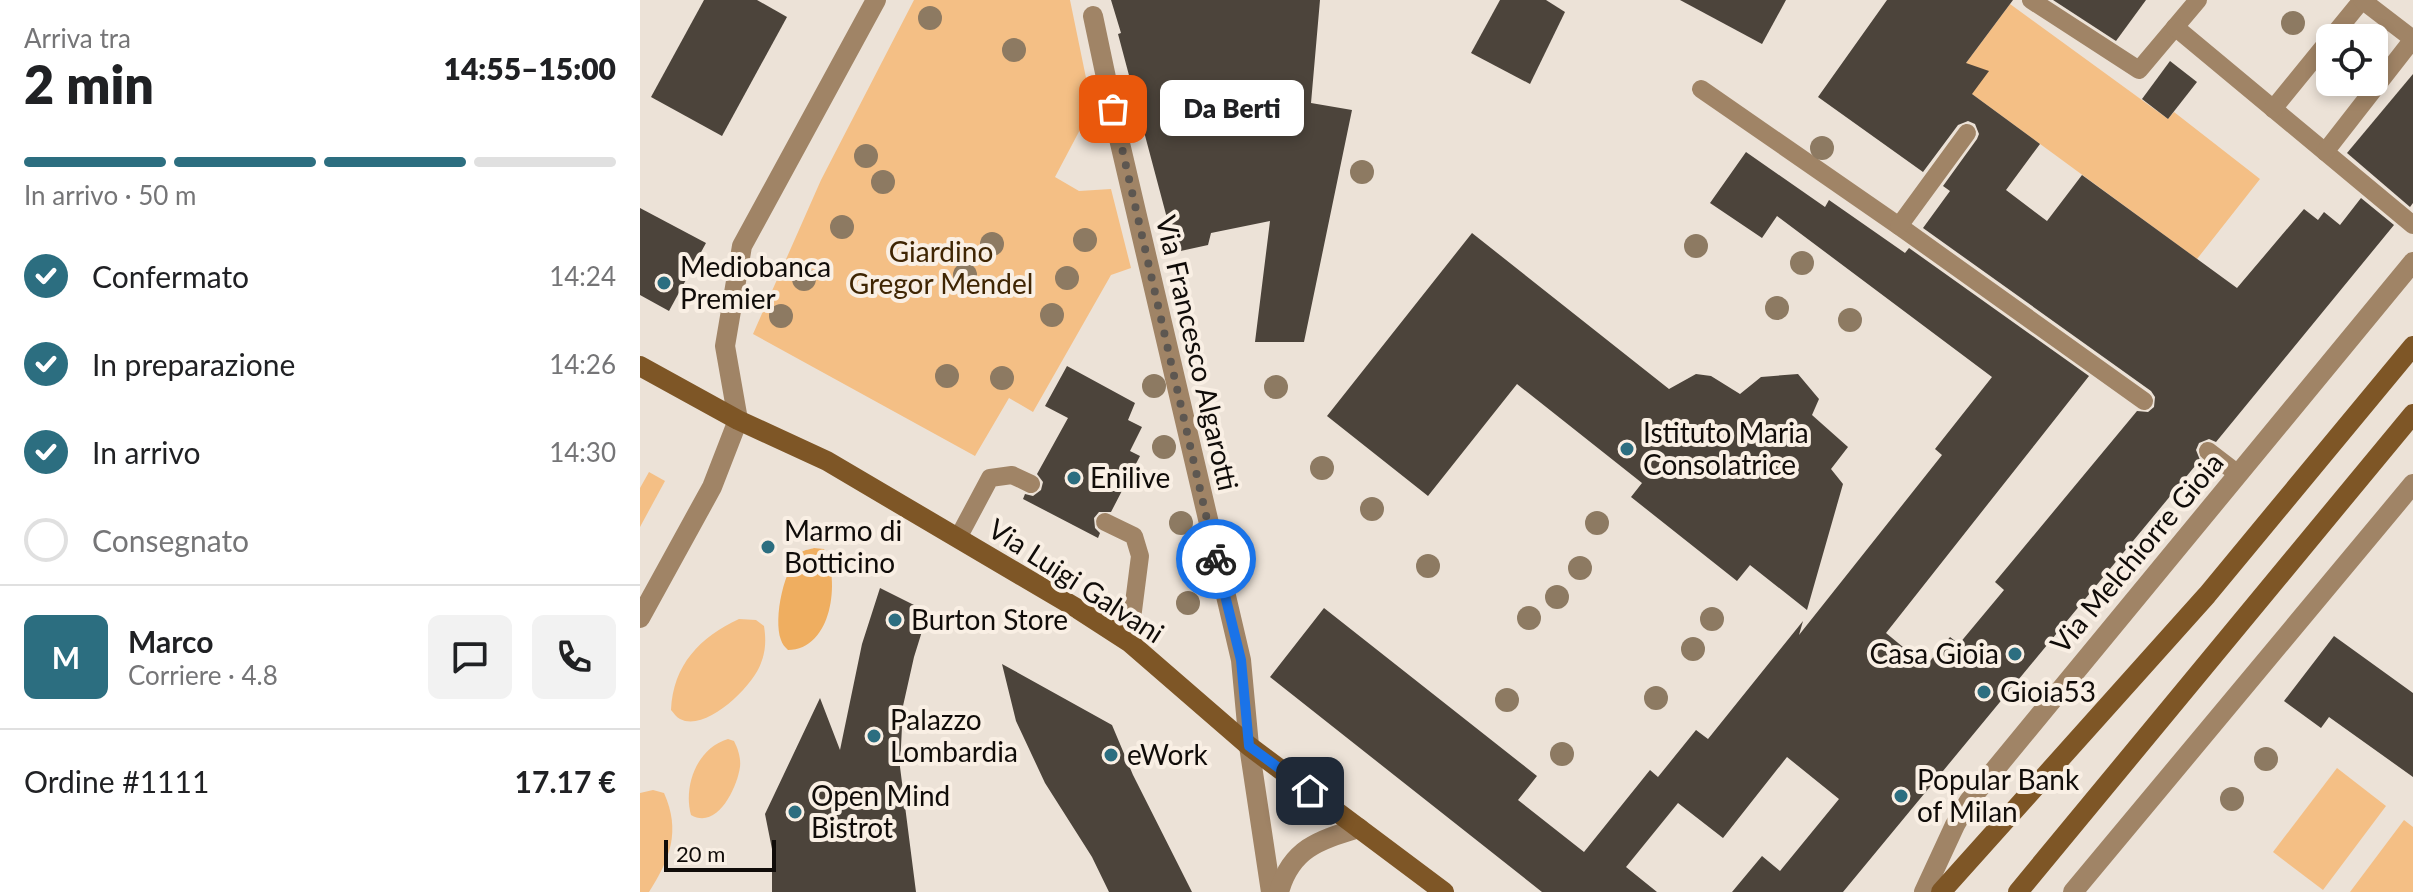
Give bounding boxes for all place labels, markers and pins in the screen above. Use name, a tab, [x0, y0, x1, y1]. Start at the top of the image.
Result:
pin	[1079, 75, 1147, 143]
callout: Da Berti	[1161, 81, 1305, 137]
place label: Mediobanca Premier	[680, 249, 831, 315]
marker: Mediobanca Premier	[655, 274, 673, 292]
place label: Istituto Maria Consolatrice	[1643, 415, 1809, 481]
marker: Istituto Maria Consolatrice	[1618, 440, 1636, 458]
place label: Enilive	[1090, 460, 1170, 494]
marker: Enilive	[1065, 469, 1083, 487]
place label: Marmo di Botticino	[784, 513, 902, 579]
marker: Marmo di Botticino	[759, 538, 777, 556]
place label: Burton Store	[911, 602, 1068, 636]
marker: Burton Store	[886, 611, 904, 629]
place label: Casa Gioia	[1870, 636, 1999, 670]
marker: Casa Gioia	[2006, 645, 2024, 663]
place label: Gioia53	[2000, 674, 2096, 708]
marker: Gioia53	[1975, 683, 1993, 701]
place label: Palazzo Lombardia	[890, 702, 1018, 768]
marker: Palazzo Lombardia	[865, 727, 883, 745]
place label: eWork	[1127, 737, 1209, 771]
marker: eWork	[1102, 746, 1120, 764]
pin	[1276, 757, 1344, 825]
place label: Popular Bank of Milan	[1917, 762, 2080, 828]
place label: Open Mind Bistrot	[811, 778, 950, 844]
marker: Popular Bank of Milan	[1892, 787, 1910, 805]
marker: Open Mind Bistrot	[786, 803, 804, 821]

